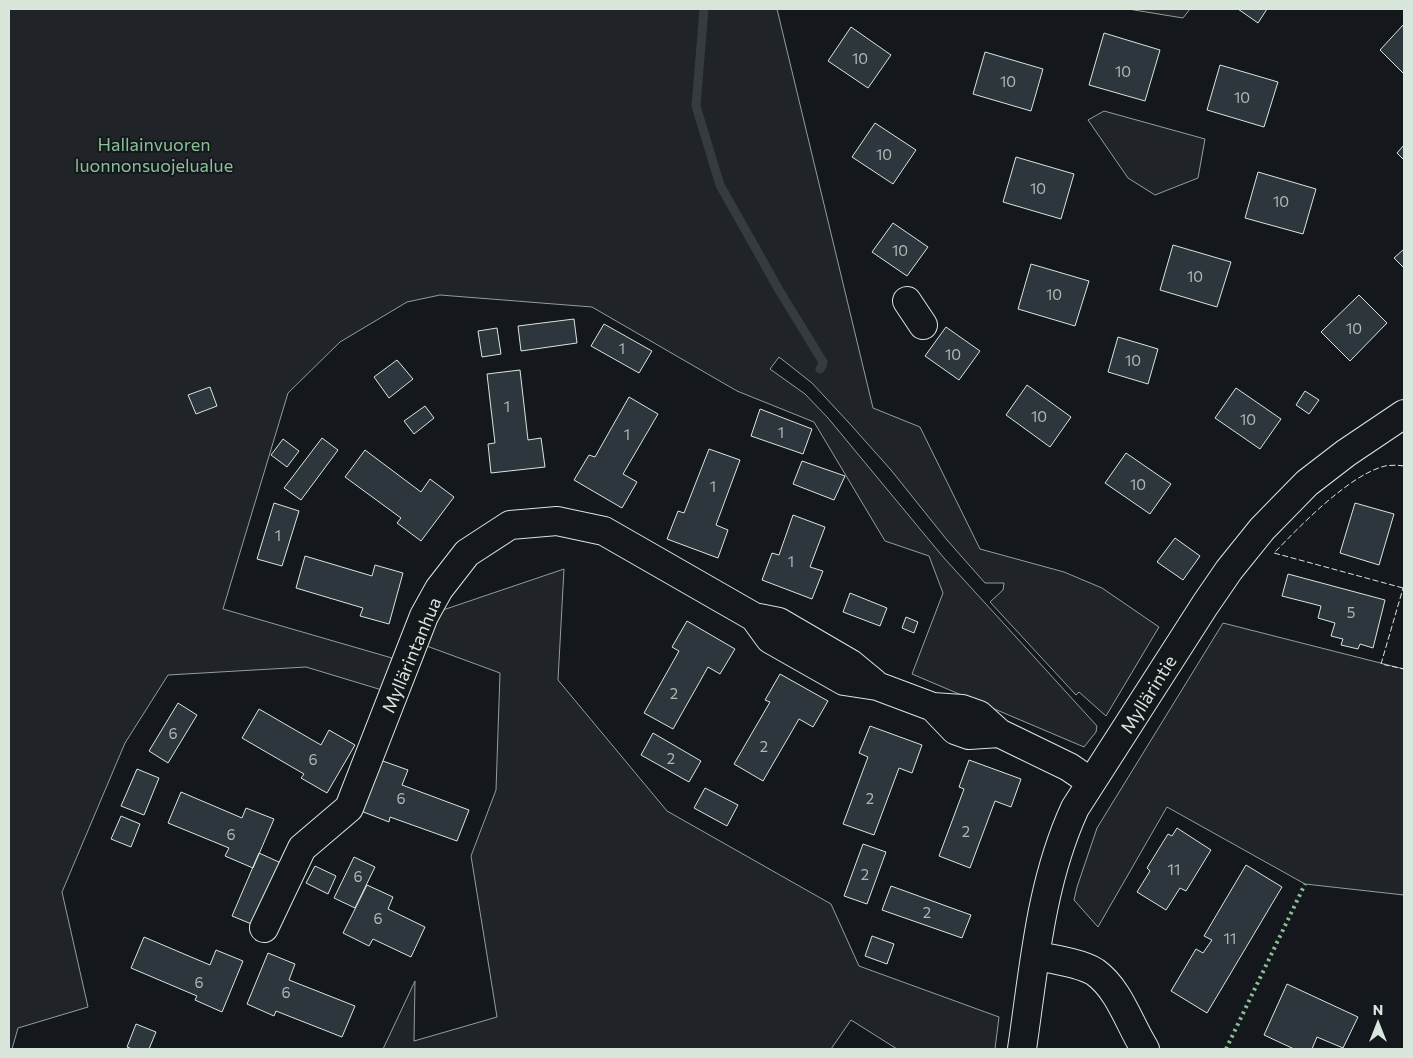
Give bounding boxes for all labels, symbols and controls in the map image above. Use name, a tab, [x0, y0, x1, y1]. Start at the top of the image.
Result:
house number: 10	[852, 49, 868, 67]
house number: 10	[1115, 62, 1131, 80]
house number: 10	[1000, 72, 1016, 90]
house number: 10	[1234, 88, 1250, 106]
park label: Hallainvuoren luonnonsuojelualue	[75, 133, 233, 176]
house number: 10	[876, 145, 892, 163]
house number: 10	[1030, 179, 1046, 197]
house number: 10	[1273, 192, 1289, 210]
house number: 10	[892, 241, 908, 259]
house number: 10	[1187, 267, 1203, 285]
house number: 10	[1046, 285, 1062, 303]
house number: 10	[1346, 319, 1362, 337]
house number: 1	[619, 339, 625, 357]
house number: 10	[945, 345, 961, 363]
house number: 10	[1125, 351, 1141, 369]
house number: 1	[504, 397, 510, 415]
house number: 10	[1031, 407, 1047, 425]
house number: 10	[1240, 410, 1256, 428]
house number: 1	[778, 423, 784, 441]
house number: 1	[624, 425, 630, 443]
house number: 10	[1130, 475, 1146, 493]
house number: 1	[710, 477, 716, 495]
house number: 1	[275, 526, 281, 544]
house number: 1	[788, 552, 794, 570]
street label: Myllärintanhua	[377, 594, 445, 716]
house number: 5	[1347, 603, 1355, 621]
street label: Myllärintie	[1115, 651, 1181, 737]
house number: 2	[670, 684, 678, 702]
house number: 6	[168, 724, 178, 742]
house number: 2	[760, 737, 768, 755]
house number: 2	[667, 749, 675, 767]
house number: 6	[308, 750, 318, 768]
house number: 6	[396, 789, 406, 807]
house number: 2	[866, 789, 874, 807]
house number: 2	[962, 822, 970, 840]
house number: 6	[226, 825, 236, 843]
house number: 11	[1168, 860, 1180, 878]
house number: 2	[861, 865, 869, 883]
house number: 6	[353, 867, 363, 885]
house number: 2	[923, 903, 931, 921]
house number: 6	[373, 909, 383, 927]
house number: 11	[1224, 929, 1236, 947]
house number: 6	[194, 973, 204, 991]
house number: 6	[281, 983, 291, 1001]
north arrow	[1353, 998, 1403, 1048]
text: N	[1373, 1001, 1383, 1018]

